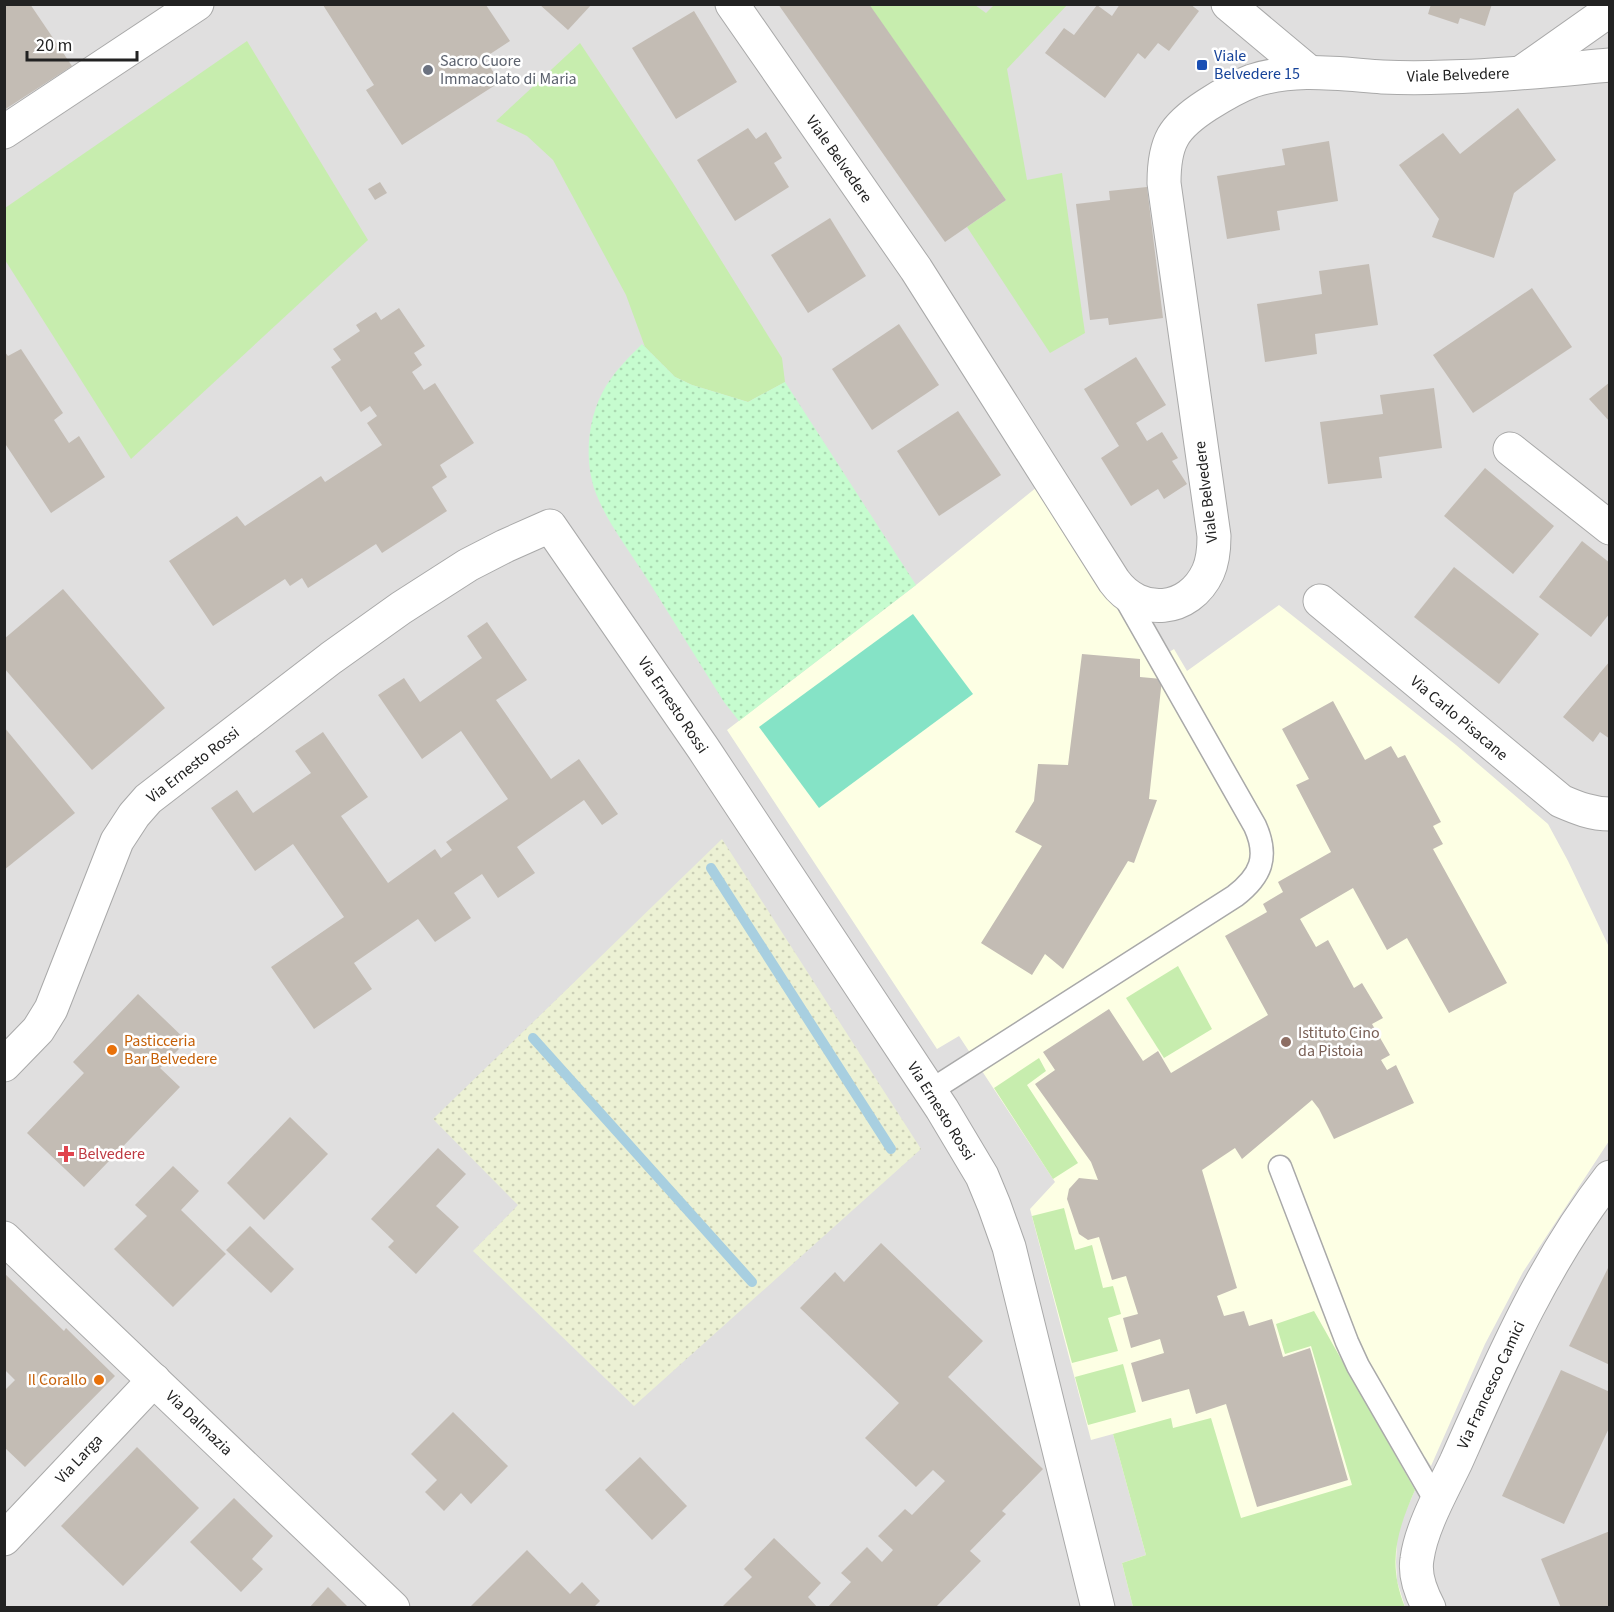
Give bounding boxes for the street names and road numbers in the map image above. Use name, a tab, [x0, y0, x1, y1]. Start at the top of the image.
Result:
street label: Viale Belvedere	[1406, 62, 1510, 88]
street label: Viale Belvedere	[801, 111, 877, 207]
street label: Viale Belvedere	[1189, 440, 1223, 544]
street label: Via Ernesto Rossi	[632, 652, 714, 758]
street label: Via Carlo Pisacane	[1405, 670, 1513, 766]
street label: Via Ernesto Rossi	[142, 722, 244, 808]
street label: Via Ernesto Rossi	[902, 1057, 980, 1165]
street label: Via Francesco Camici	[1452, 1317, 1530, 1453]
street label: Via Dalmazia	[161, 1385, 237, 1461]
street label: Via Larga	[50, 1429, 108, 1489]

